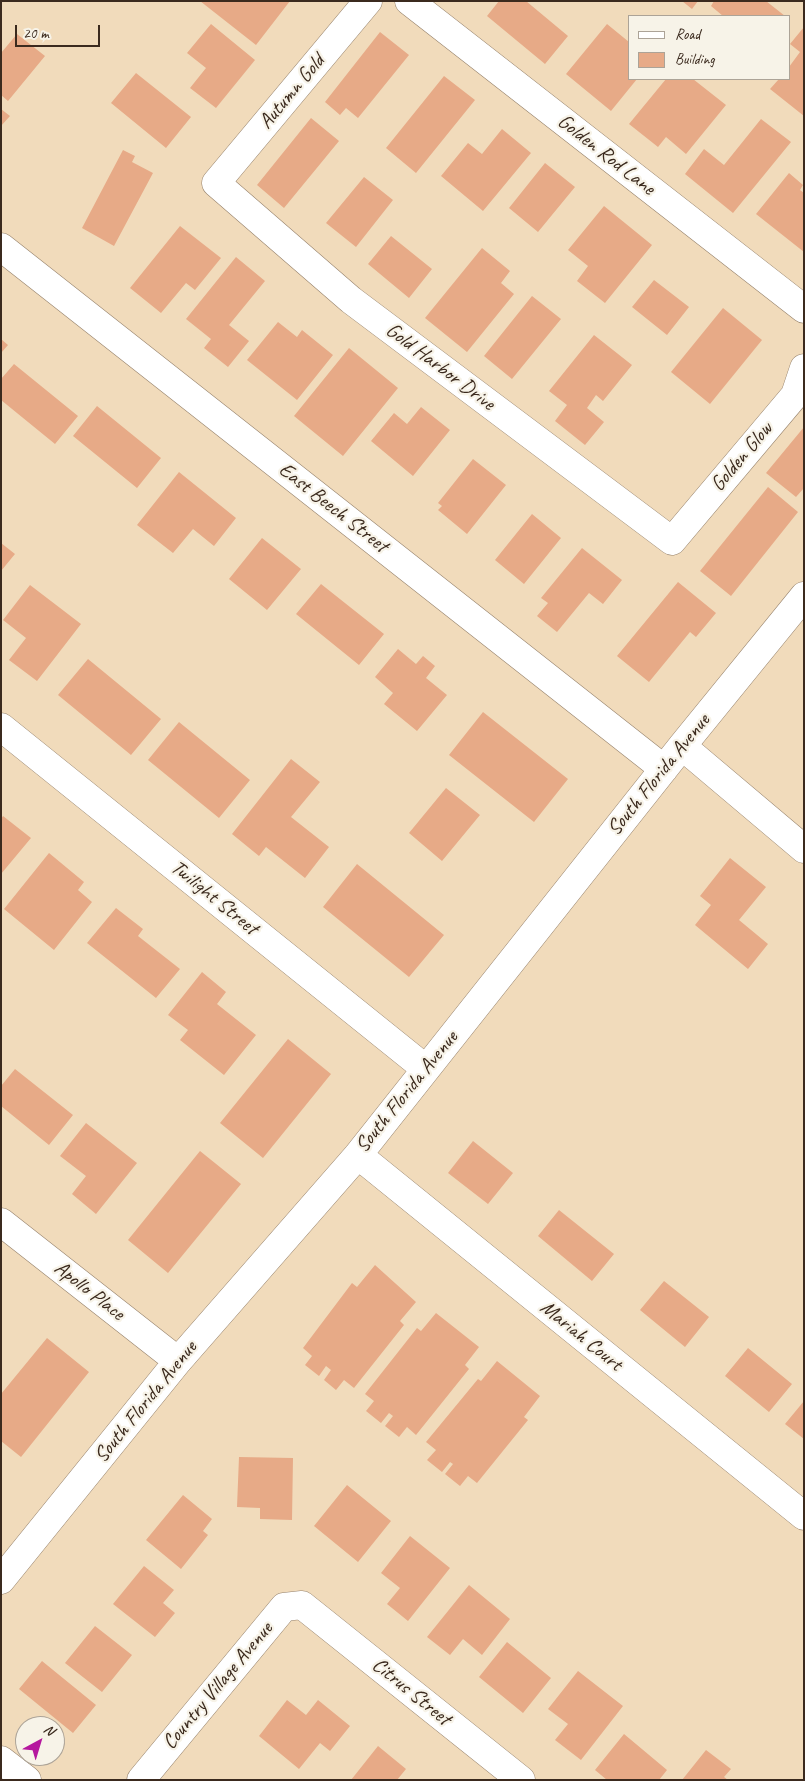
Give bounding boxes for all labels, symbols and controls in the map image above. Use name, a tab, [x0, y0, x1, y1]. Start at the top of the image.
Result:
scale bar	[18, 15, 102, 47]
legend	[628, 15, 790, 80]
text: 20 m	[23, 24, 49, 43]
text: Road	[675, 25, 700, 44]
street label: Autumn Gold	[254, 50, 330, 134]
text: Building	[675, 50, 714, 69]
street label: Golden Rod Lane	[552, 109, 660, 201]
street label: Gold Harbor Drive	[381, 318, 499, 416]
street label: Golden Glow	[706, 417, 778, 497]
street label: East Beech Street	[273, 457, 393, 559]
street label: South Florida Avenue	[602, 709, 716, 841]
street label: Twilight Street	[165, 855, 263, 941]
street label: South Florida Avenue	[350, 1026, 464, 1158]
street label: Apollo Place	[49, 1256, 129, 1326]
street label: Mariah Court	[535, 1295, 627, 1377]
street label: South Florida Avenue	[89, 1336, 203, 1468]
street label: Country Village Avenue	[157, 1617, 279, 1755]
street label: Citrus Street	[367, 1653, 455, 1731]
north arrow	[15, 1716, 65, 1766]
text: N	[40, 1720, 58, 1739]

